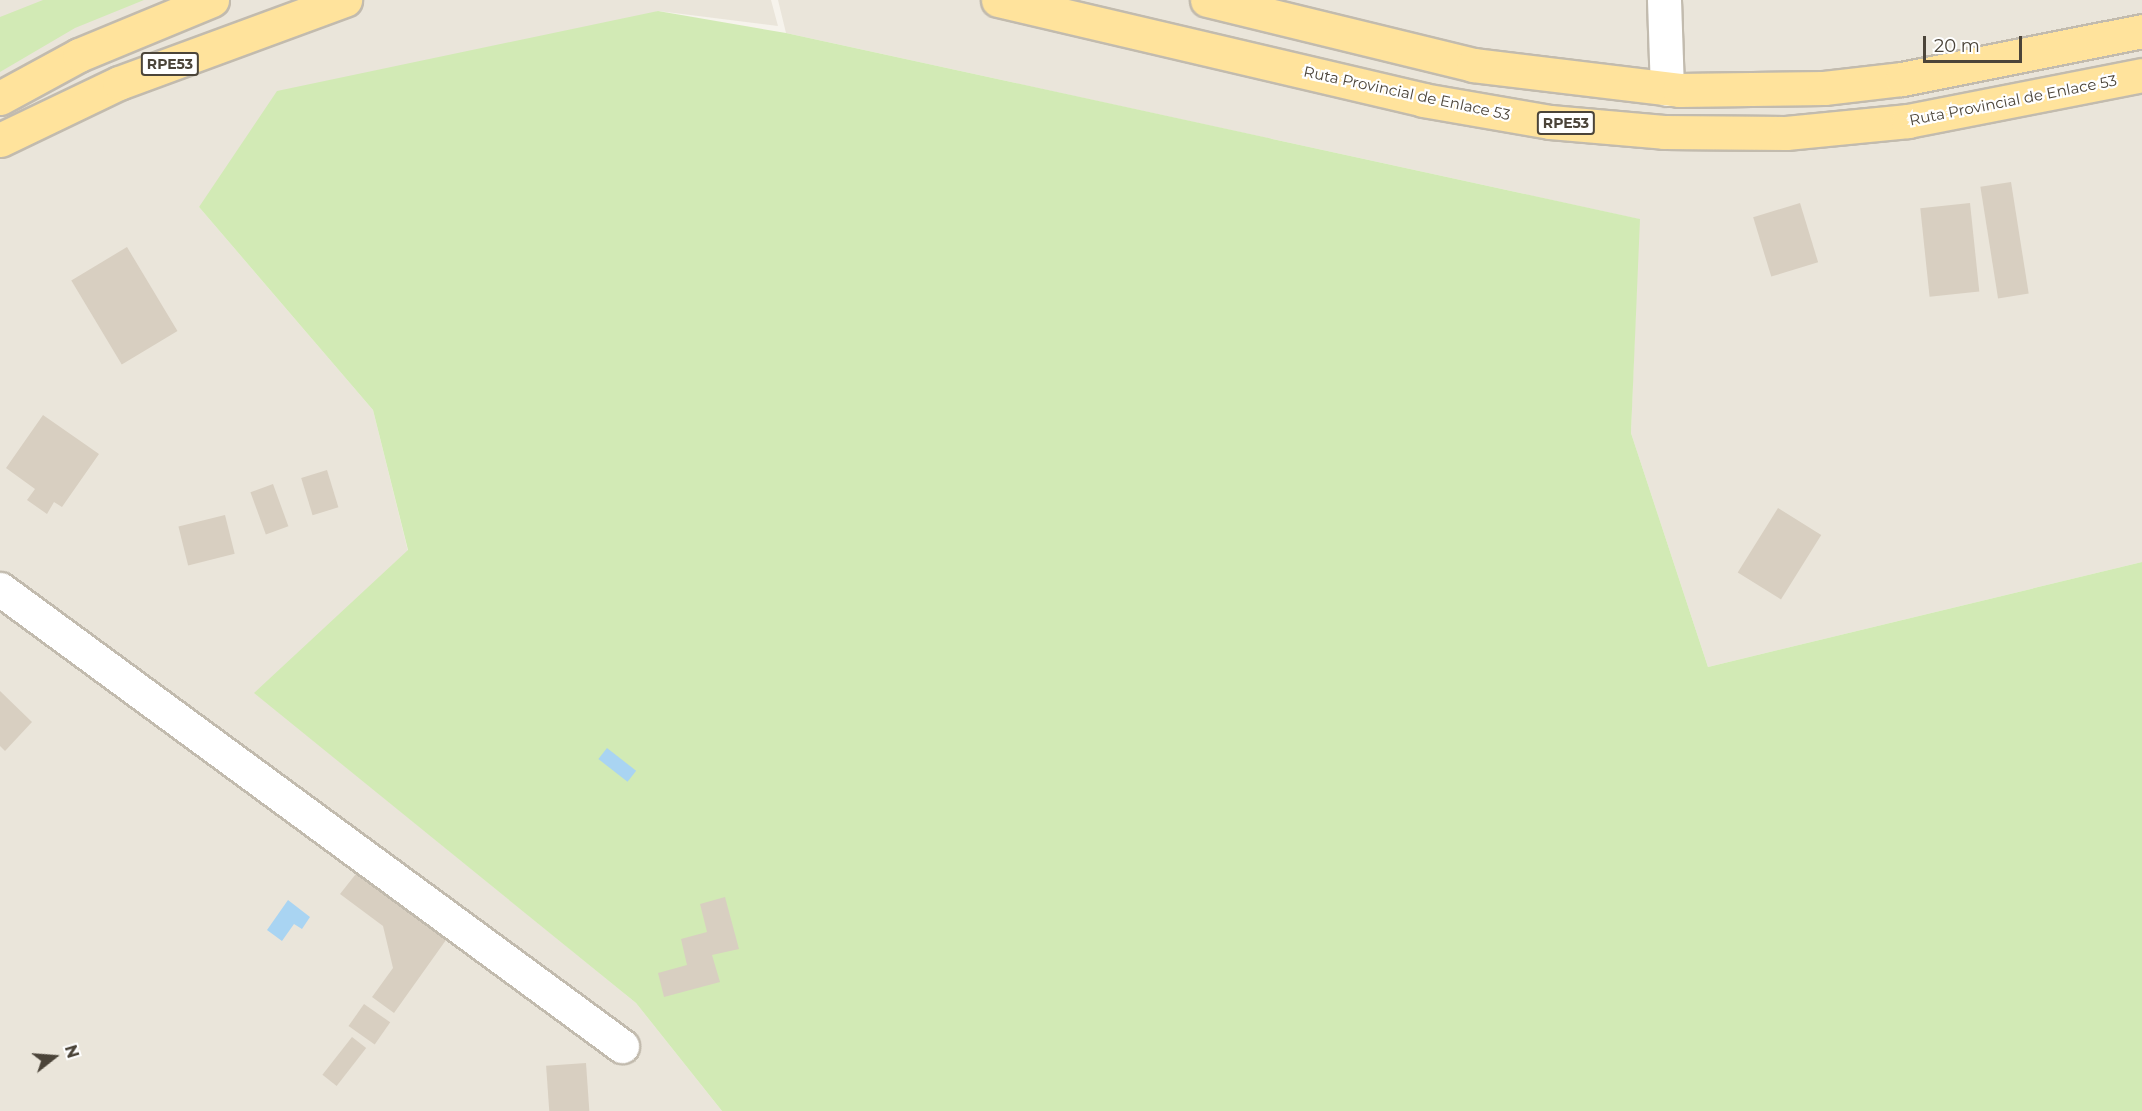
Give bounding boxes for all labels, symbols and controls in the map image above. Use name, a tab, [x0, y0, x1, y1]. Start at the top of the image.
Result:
scale bar	[1926, 24, 2025, 62]
text: 20 m	[1934, 35, 1980, 57]
road number: RPE53	[140, 53, 200, 75]
street label: Ruta Provincial de Enlace 53	[1302, 62, 1512, 124]
street label: Ruta Provincial de Enlace 53	[1908, 71, 2118, 129]
road number: RPE53	[1536, 112, 1596, 134]
north arrow	[24, 1027, 84, 1087]
text: N	[61, 1043, 83, 1061]

